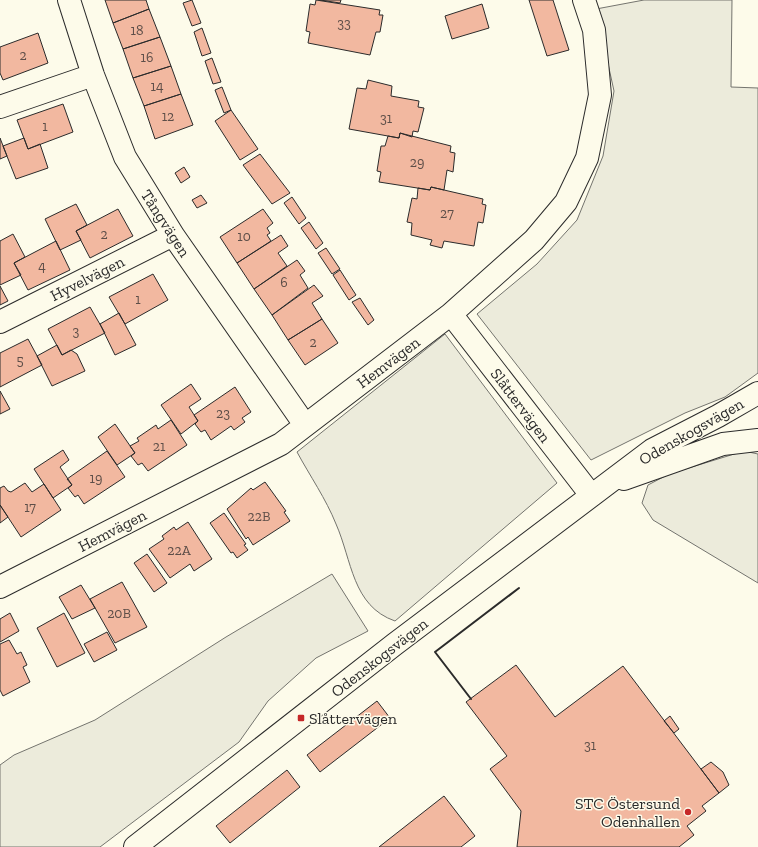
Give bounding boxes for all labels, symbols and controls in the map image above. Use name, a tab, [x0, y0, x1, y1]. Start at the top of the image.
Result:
house number: 33	[337, 15, 351, 32]
house number: 18	[131, 22, 143, 39]
house number: 2	[19, 47, 27, 64]
house number: 16	[141, 49, 153, 66]
house number: 14	[151, 78, 164, 95]
house number: 12	[162, 108, 174, 125]
house number: 31	[380, 110, 393, 127]
house number: 1	[42, 118, 48, 135]
house number: 29	[410, 154, 424, 171]
street label: Tångvägen	[137, 186, 195, 261]
house number: 27	[440, 205, 454, 222]
house number: 2	[100, 226, 108, 243]
house number: 10	[237, 228, 251, 245]
street label: Hyvelvägen	[47, 251, 128, 305]
house number: 4	[38, 258, 46, 275]
house number: 6	[280, 274, 288, 291]
house number: 1	[135, 291, 141, 308]
house number: 3	[73, 323, 80, 340]
street label: Hemvägen	[353, 332, 424, 392]
house number: 2	[309, 334, 317, 351]
house number: 5	[16, 352, 24, 369]
street label: Slåttervägen	[487, 364, 555, 447]
street label: Odenskogsvägen	[636, 393, 748, 469]
house number: 23	[216, 405, 230, 422]
house number: 21	[153, 438, 166, 455]
house number: 19	[90, 470, 102, 487]
house number: 17	[24, 499, 36, 516]
street label: Hemvägen	[75, 505, 150, 556]
house number: 22B	[248, 508, 270, 525]
house number: 22A	[167, 542, 192, 559]
house number: 20B	[107, 605, 131, 622]
street label: Odenskogsvägen	[327, 613, 432, 701]
place label: Slåttervägen	[309, 709, 398, 728]
marker: Slåttervägen	[296, 713, 306, 723]
house number: 31	[584, 737, 597, 754]
place label: STC Östersund Odenhallen	[575, 794, 681, 831]
marker: STC Östersund Odenhallen	[683, 807, 693, 817]

